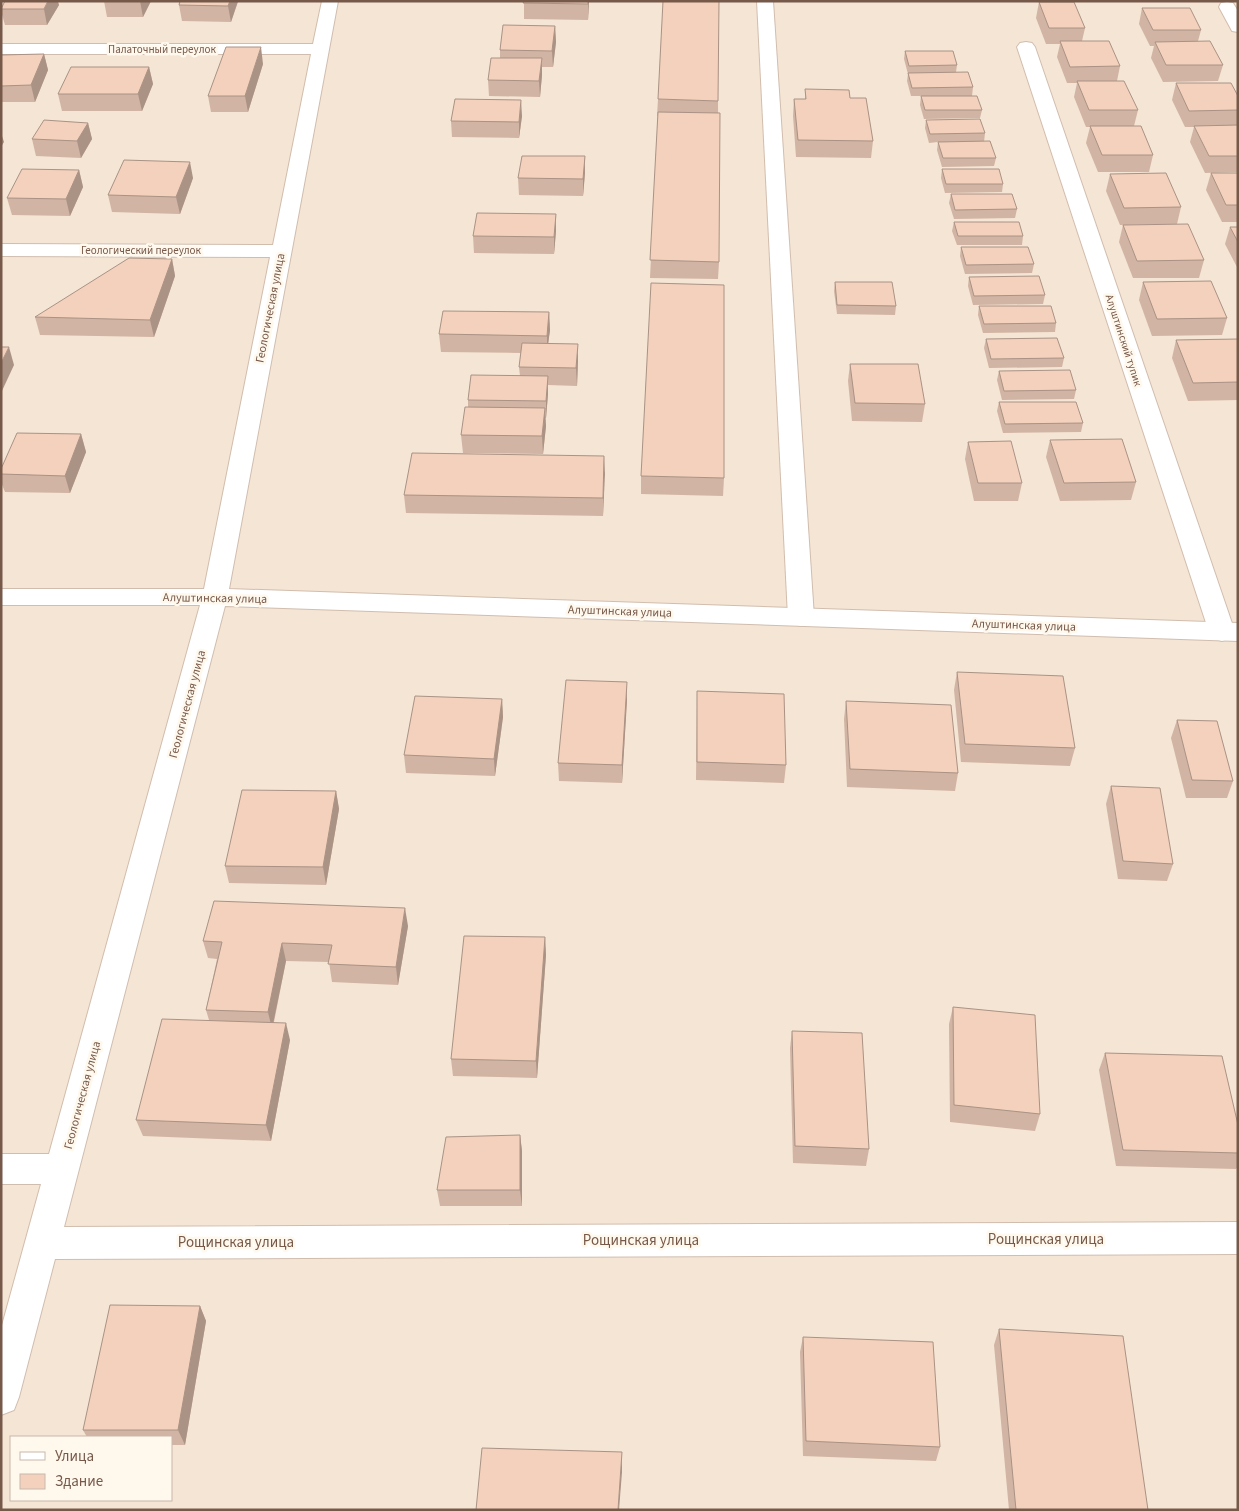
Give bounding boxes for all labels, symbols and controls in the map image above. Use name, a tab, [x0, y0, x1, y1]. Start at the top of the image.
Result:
street label: Палаточный переулок	[108, 42, 216, 57]
street label: Геологический переулок	[81, 243, 202, 258]
street label: Геологическая улица	[252, 252, 289, 364]
street label: Алуштинский тупик	[1102, 292, 1146, 389]
street label: Алуштинская улица	[163, 589, 267, 608]
street label: Алуштинская улица	[568, 601, 672, 622]
street label: Алуштинская улица	[972, 615, 1076, 636]
street label: Геологическая улица	[165, 648, 210, 760]
street label: Геологическая улица	[60, 1039, 105, 1151]
street label: Рощинская улица	[988, 1229, 1104, 1250]
street label: Рощинская улица	[583, 1230, 699, 1251]
street label: Рощинская улица	[178, 1232, 294, 1253]
legend	[10, 1436, 172, 1501]
text: Улица	[55, 1446, 94, 1467]
text: Здание	[55, 1471, 103, 1492]

